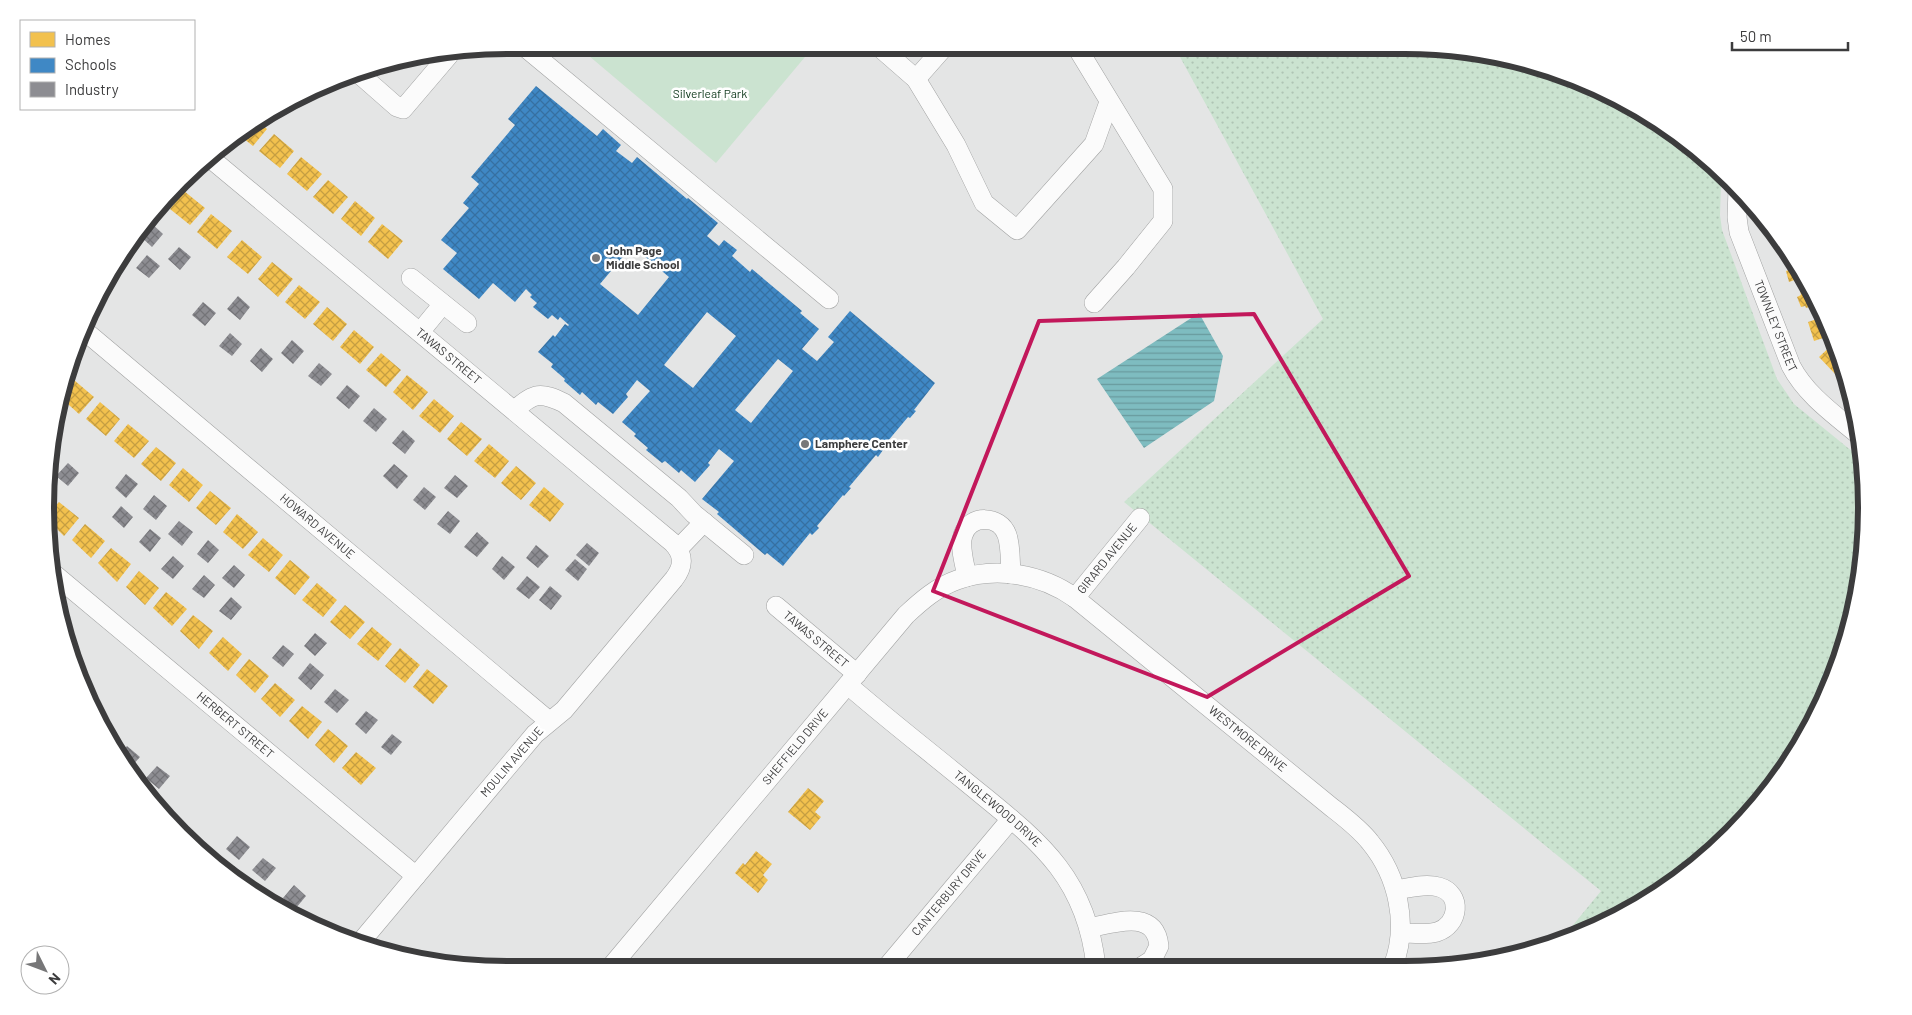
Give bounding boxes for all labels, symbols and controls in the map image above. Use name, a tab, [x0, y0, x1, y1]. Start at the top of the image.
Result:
legend	[20, 20, 195, 110]
scale bar	[1732, 20, 1848, 52]
text: 50 m	[1740, 27, 1772, 45]
text: Homes	[65, 30, 110, 48]
text: Schools	[65, 55, 117, 73]
text: Industry	[65, 80, 119, 98]
park label: Silverleaf Park	[673, 86, 747, 100]
place label: John Page Middle School	[606, 243, 680, 271]
marker: John Page Middle School	[590, 252, 602, 264]
street label: TOWNLEY STREET	[1752, 278, 1801, 374]
street label: TAWAS STREET	[413, 324, 485, 387]
place label: Lamphere Center	[815, 436, 908, 450]
marker: Lamphere Center	[799, 438, 811, 450]
street label: HOWARD AVENUE	[278, 490, 358, 561]
street label: GIRARD AVENUE	[1074, 520, 1139, 596]
street label: TAWAS STREET	[781, 607, 852, 670]
street label: HERBERT STREET	[194, 688, 277, 761]
street label: WESTMORE DRIVE	[1206, 702, 1290, 774]
street label: SHEFFIELD DRIVE	[759, 705, 830, 787]
street label: MOULIN AVENUE	[477, 723, 545, 799]
street label: TANGLEWOOD DRIVE	[952, 767, 1045, 849]
street label: CANTERBURY DRIVE	[908, 846, 988, 938]
north arrow	[20, 945, 70, 995]
text: N	[46, 970, 64, 988]

